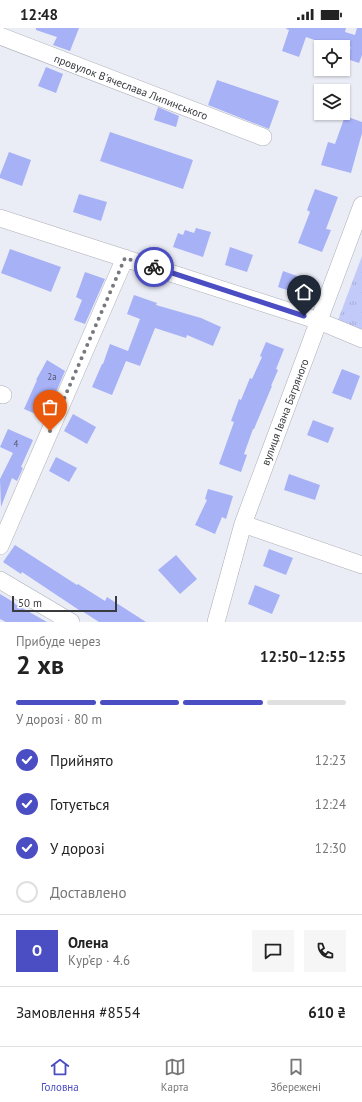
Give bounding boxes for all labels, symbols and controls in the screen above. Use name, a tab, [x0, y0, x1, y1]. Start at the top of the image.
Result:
text: 12:48	[20, 5, 58, 24]
map controls	[314, 40, 350, 120]
button: locate	[314, 40, 350, 76]
street label: провулок В'ячеслава Липинського	[52, 51, 210, 123]
button: layers	[314, 84, 350, 120]
courier	[134, 247, 174, 287]
icon: bike	[143, 256, 165, 278]
pin	[287, 275, 321, 316]
icon: home	[293, 281, 315, 303]
street label: вулиця Івана Багряного	[258, 357, 312, 467]
house number: 2а	[47, 371, 57, 382]
pin	[33, 390, 67, 431]
icon: bag	[39, 396, 61, 418]
house number: 4	[14, 438, 19, 449]
scale bar	[12, 594, 117, 613]
text: 50 m	[18, 596, 42, 610]
text: Прибуде через	[16, 633, 101, 650]
text: 12:50–12:55	[260, 647, 346, 666]
text: 2 хв	[16, 648, 64, 681]
text: У дорозі · 80 m	[16, 711, 102, 728]
icon: check	[16, 749, 38, 771]
text: Прийнято	[50, 751, 113, 770]
text: 12:23	[315, 752, 346, 769]
icon: check	[16, 793, 38, 815]
text: Готується	[50, 795, 109, 814]
text: 12:24	[315, 796, 346, 813]
icon: check	[16, 837, 38, 859]
text: У дорозі	[50, 839, 105, 858]
text: 12:30	[315, 840, 346, 857]
text: Доставлено	[50, 883, 126, 902]
button: chat	[252, 930, 294, 972]
button: phone	[304, 930, 346, 972]
text: Олена	[68, 933, 108, 952]
text: О	[32, 941, 42, 960]
text: Кур’єр · 4.6	[68, 952, 130, 969]
text: Замовлення #8554	[16, 1003, 140, 1022]
text: 610 ₴	[308, 1003, 346, 1022]
tab: Головна	[41, 1056, 79, 1094]
tab: Карта	[161, 1056, 189, 1094]
tab: Збережені	[270, 1056, 321, 1094]

